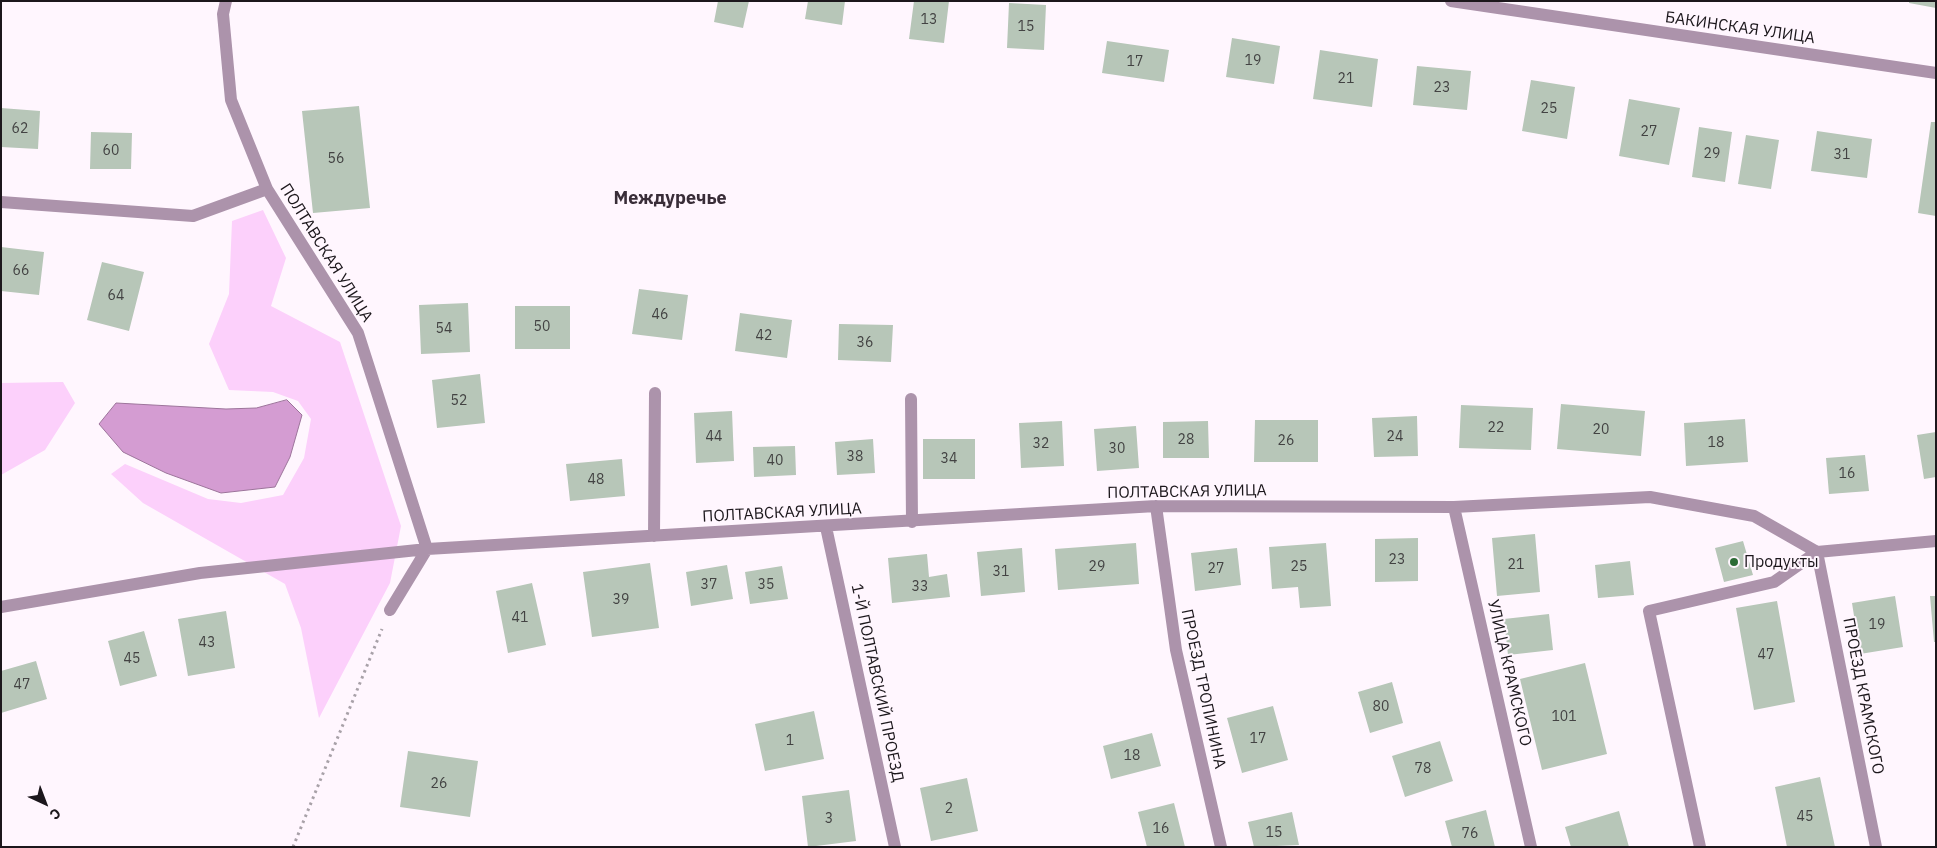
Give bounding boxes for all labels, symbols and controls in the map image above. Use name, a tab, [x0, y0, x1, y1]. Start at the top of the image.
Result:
street label: БАКИНСКАЯ УЛИЦА	[1664, 8, 1816, 48]
house number: 13	[921, 12, 937, 28]
house number: 15	[1018, 19, 1034, 35]
house number: 19	[1245, 53, 1261, 69]
house number: 17	[1127, 54, 1143, 70]
house number: 21	[1338, 71, 1354, 87]
house number: 23	[1434, 80, 1450, 96]
house number: 25	[1541, 101, 1557, 117]
house number: 62	[12, 121, 28, 137]
house number: 27	[1641, 124, 1657, 140]
house number: 60	[103, 143, 119, 159]
house number: 29	[1704, 146, 1720, 162]
house number: 31	[1834, 147, 1850, 163]
house number: 56	[328, 151, 344, 167]
street label: ПОЛТАВСКАЯ УЛИЦА	[276, 180, 376, 326]
district label: Междуречье	[613, 188, 727, 210]
house number: 66	[13, 263, 29, 279]
house number: 64	[108, 288, 124, 304]
house number: 46	[652, 307, 668, 323]
house number: 50	[534, 319, 550, 335]
house number: 54	[436, 321, 452, 337]
house number: 42	[756, 328, 772, 344]
house number: 36	[857, 335, 873, 351]
house number: 52	[451, 393, 467, 409]
house number: 22	[1488, 420, 1504, 436]
house number: 20	[1593, 422, 1609, 438]
house number: 44	[706, 429, 722, 445]
house number: 24	[1387, 429, 1403, 445]
house number: 28	[1178, 432, 1194, 448]
house number: 26	[1278, 433, 1294, 449]
house number: 18	[1708, 435, 1724, 451]
house number: 32	[1033, 436, 1049, 452]
house number: 30	[1109, 441, 1125, 457]
house number: 38	[847, 449, 863, 465]
house number: 34	[941, 451, 957, 467]
house number: 40	[767, 453, 783, 469]
house number: 16	[1839, 466, 1855, 482]
house number: 48	[588, 472, 604, 488]
street label: ПОЛТАВСКАЯ УЛИЦА	[1107, 481, 1267, 503]
street label: ПОЛТАВСКАЯ УЛИЦА	[702, 499, 862, 527]
house number: 23	[1389, 552, 1405, 568]
place label: Продукты	[1744, 552, 1819, 572]
marker: Продукты	[1728, 556, 1740, 568]
house number: 21	[1508, 557, 1524, 573]
house number: 29	[1089, 559, 1105, 575]
house number: 25	[1291, 559, 1307, 575]
house number: 27	[1208, 561, 1224, 577]
house number: 31	[993, 564, 1009, 580]
house number: 37	[701, 577, 717, 593]
house number: 35	[758, 577, 774, 593]
house number: 33	[912, 579, 928, 595]
street label: 1-Й ПОЛТАВСКИЙ ПРОЕЗД	[847, 582, 907, 784]
house number: 39	[613, 592, 629, 608]
street label: УЛИЦА КРАМСКОГО	[1483, 598, 1535, 748]
street label: ПРОЕЗД ТРОПИНИНА	[1177, 607, 1229, 771]
house number: 41	[512, 610, 528, 626]
street label: ПРОЕЗД КРАМСКОГО	[1838, 616, 1888, 776]
house number: 19	[1869, 617, 1885, 633]
house number: 43	[199, 635, 215, 651]
house number: 47	[1758, 647, 1774, 663]
house number: 45	[124, 651, 140, 667]
house number: 47	[14, 677, 30, 693]
house number: 80	[1373, 699, 1389, 715]
house number: 101	[1551, 709, 1577, 725]
house number: 17	[1250, 731, 1266, 747]
house number: 1	[786, 733, 794, 749]
house number: 18	[1124, 748, 1140, 764]
house number: 78	[1415, 761, 1431, 777]
house number: 26	[431, 776, 447, 792]
north arrow	[20, 778, 70, 828]
house number: 2	[945, 801, 953, 817]
text: С	[46, 804, 65, 824]
house number: 45	[1797, 809, 1813, 825]
house number: 3	[825, 811, 833, 827]
house number: 16	[1153, 821, 1169, 837]
house number: 15	[1266, 825, 1282, 841]
house number: 76	[1462, 826, 1478, 842]

